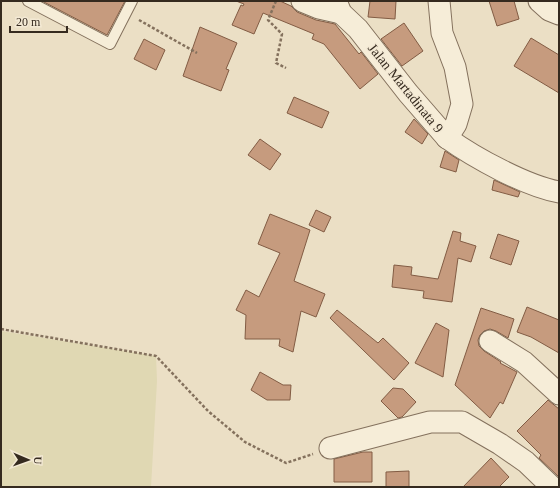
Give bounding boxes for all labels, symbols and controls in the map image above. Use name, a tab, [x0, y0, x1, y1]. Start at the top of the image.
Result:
scale bar	[10, 8, 67, 34]
text: 20 m	[16, 15, 41, 29]
street label: Jalan Martadinata 9	[365, 41, 446, 136]
north arrow	[8, 440, 48, 480]
text: U	[32, 456, 44, 465]

